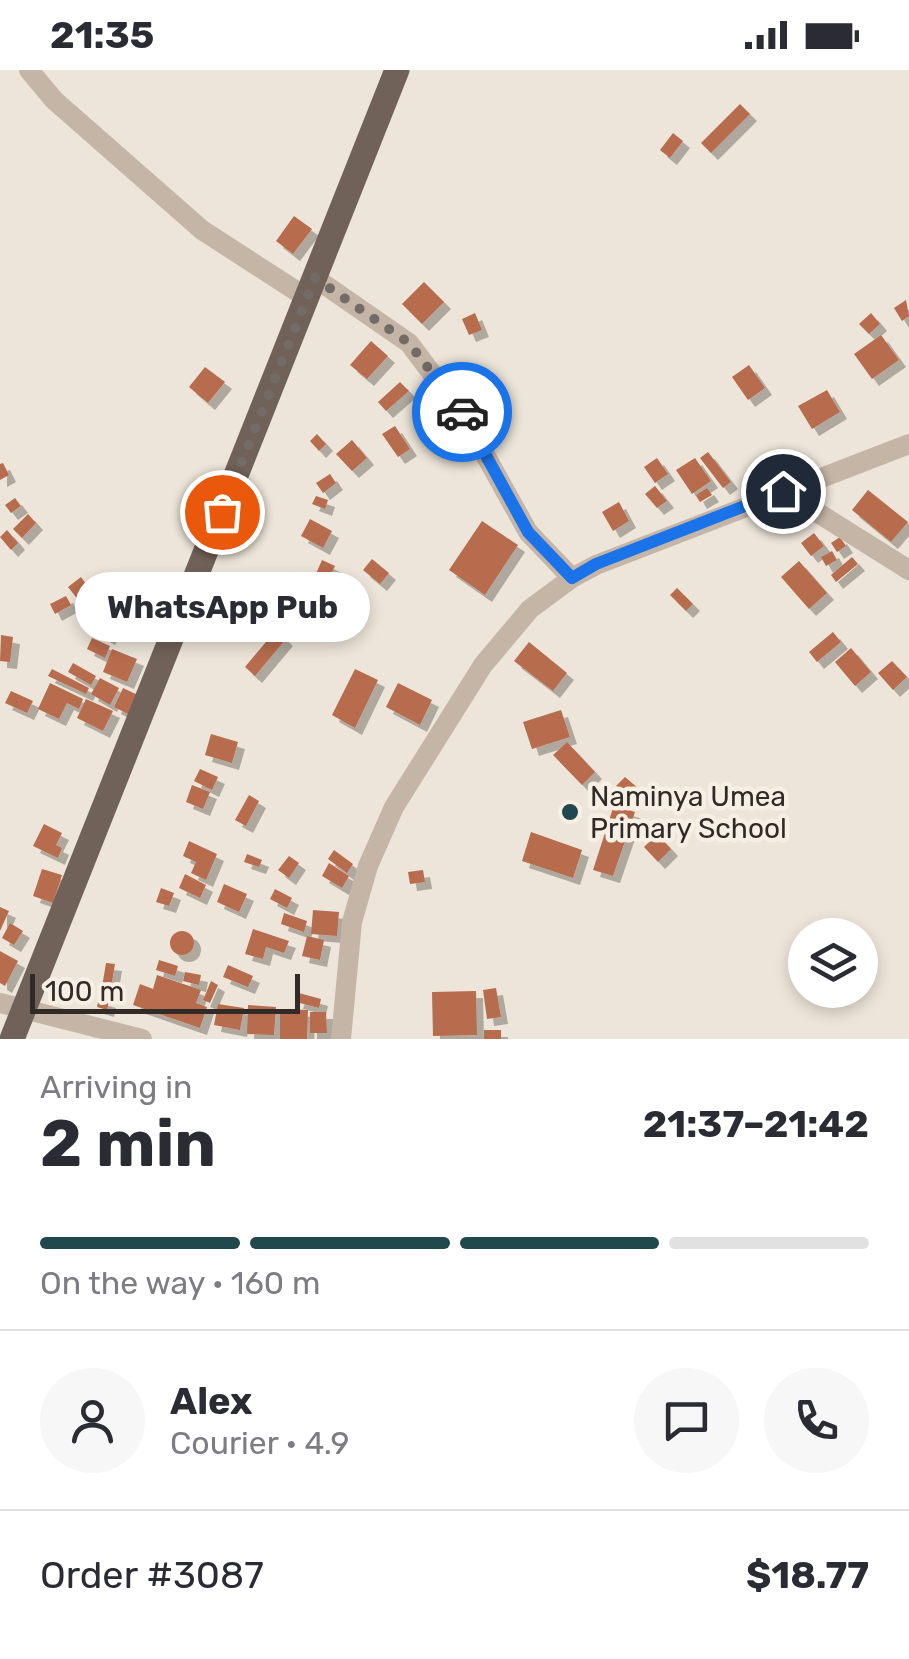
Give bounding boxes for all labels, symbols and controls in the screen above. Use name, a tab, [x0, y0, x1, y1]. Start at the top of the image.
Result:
text: 21:35	[50, 12, 154, 58]
courier	[412, 362, 512, 462]
icon: car	[435, 385, 490, 440]
pin	[741, 449, 826, 534]
icon: home	[756, 464, 811, 519]
pin	[180, 470, 265, 555]
icon: bag	[195, 485, 250, 540]
callout: WhatsApp Pub	[74, 572, 370, 642]
text: WhatsApp Pub	[107, 588, 338, 626]
place label: Naminya Umea Primary School	[590, 780, 787, 845]
marker: Naminya Umea Primary School	[559, 801, 581, 823]
map controls	[788, 918, 878, 1008]
button: layers	[788, 918, 878, 1008]
scale bar	[30, 969, 300, 1014]
text: 100 m	[45, 975, 124, 1008]
text: Arriving in	[40, 1068, 192, 1106]
text: 21:37–21:42	[643, 1101, 869, 1147]
text: 2 min	[40, 1105, 216, 1182]
text: On the way · 160 m	[40, 1264, 320, 1302]
button: person	[40, 1368, 145, 1473]
button: chat	[634, 1368, 739, 1473]
button: phone	[764, 1368, 869, 1473]
text: Alex	[170, 1378, 252, 1424]
text: Courier · 4.9	[170, 1424, 349, 1462]
text: Order #3087	[40, 1552, 264, 1598]
text: $18.77	[746, 1552, 869, 1598]

